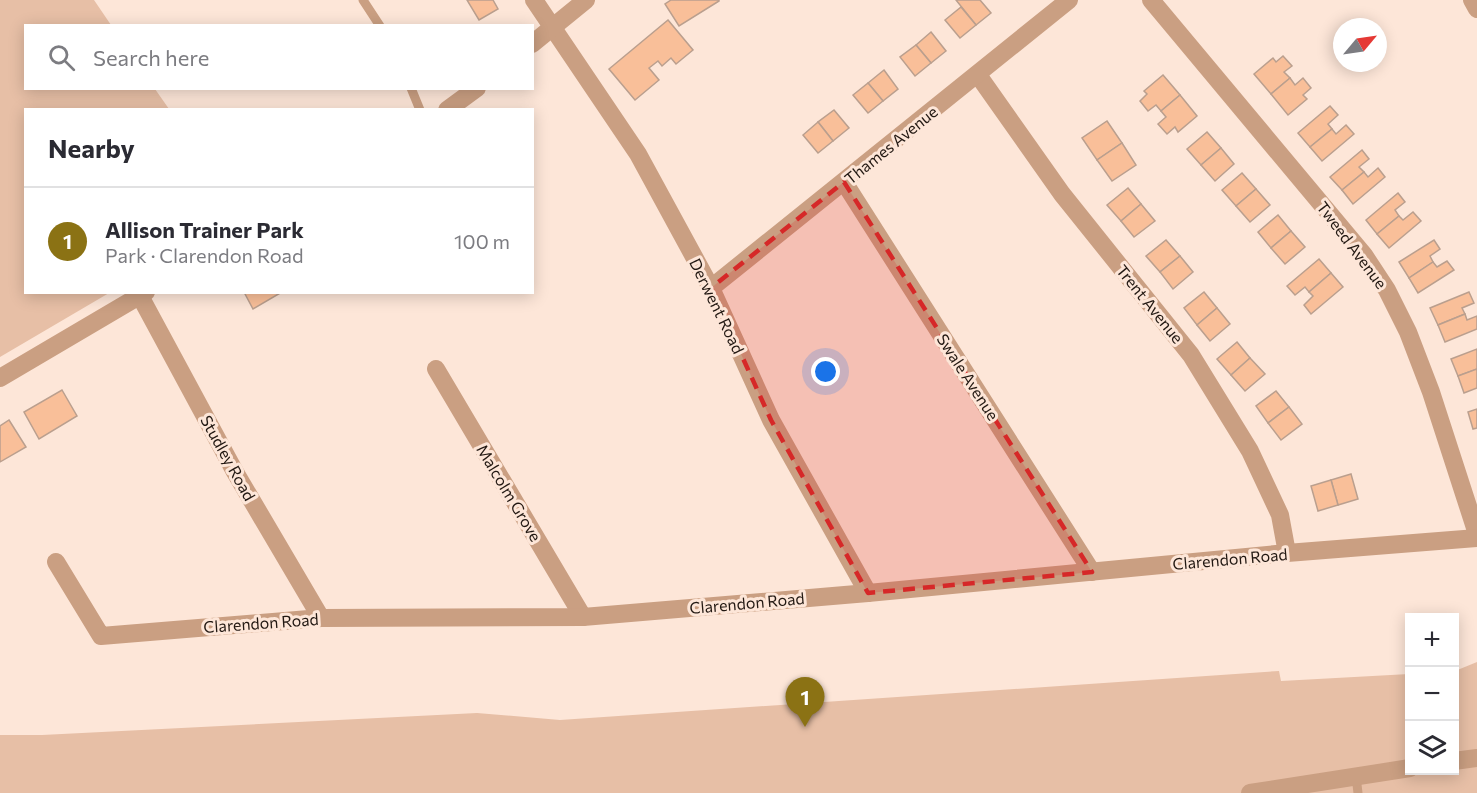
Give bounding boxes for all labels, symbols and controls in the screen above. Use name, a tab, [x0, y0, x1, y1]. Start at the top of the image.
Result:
north arrow	[1333, 18, 1387, 72]
search box	[24, 24, 534, 90]
icon: search	[45, 41, 78, 74]
text: Search here	[93, 44, 209, 71]
street label: Thames Avenue	[840, 101, 941, 188]
text: Nearby	[48, 132, 135, 163]
street label: Tweed Avenue	[1313, 197, 1391, 292]
text: Allison Trainer Park	[105, 216, 304, 243]
text: 1	[63, 229, 72, 253]
text: 100 m	[454, 229, 510, 253]
text: Park · Clarendon Road	[105, 243, 304, 267]
street label: Derwent Road	[686, 255, 749, 357]
street label: Trent Avenue	[1113, 261, 1188, 347]
street label: Swale Avenue	[934, 330, 1003, 423]
your location	[811, 357, 840, 386]
street label: Studley Road	[197, 412, 260, 504]
street label: Malcolm Grove	[473, 441, 546, 545]
street label: Clarendon Road	[1172, 544, 1288, 573]
street label: Clarendon Road	[689, 588, 805, 617]
street label: Clarendon Road	[203, 609, 319, 636]
map controls	[1405, 613, 1459, 775]
button: +	[1405, 613, 1459, 667]
button: −	[1405, 667, 1459, 721]
pin: 1	[786, 678, 824, 727]
button: layers	[1405, 721, 1459, 775]

